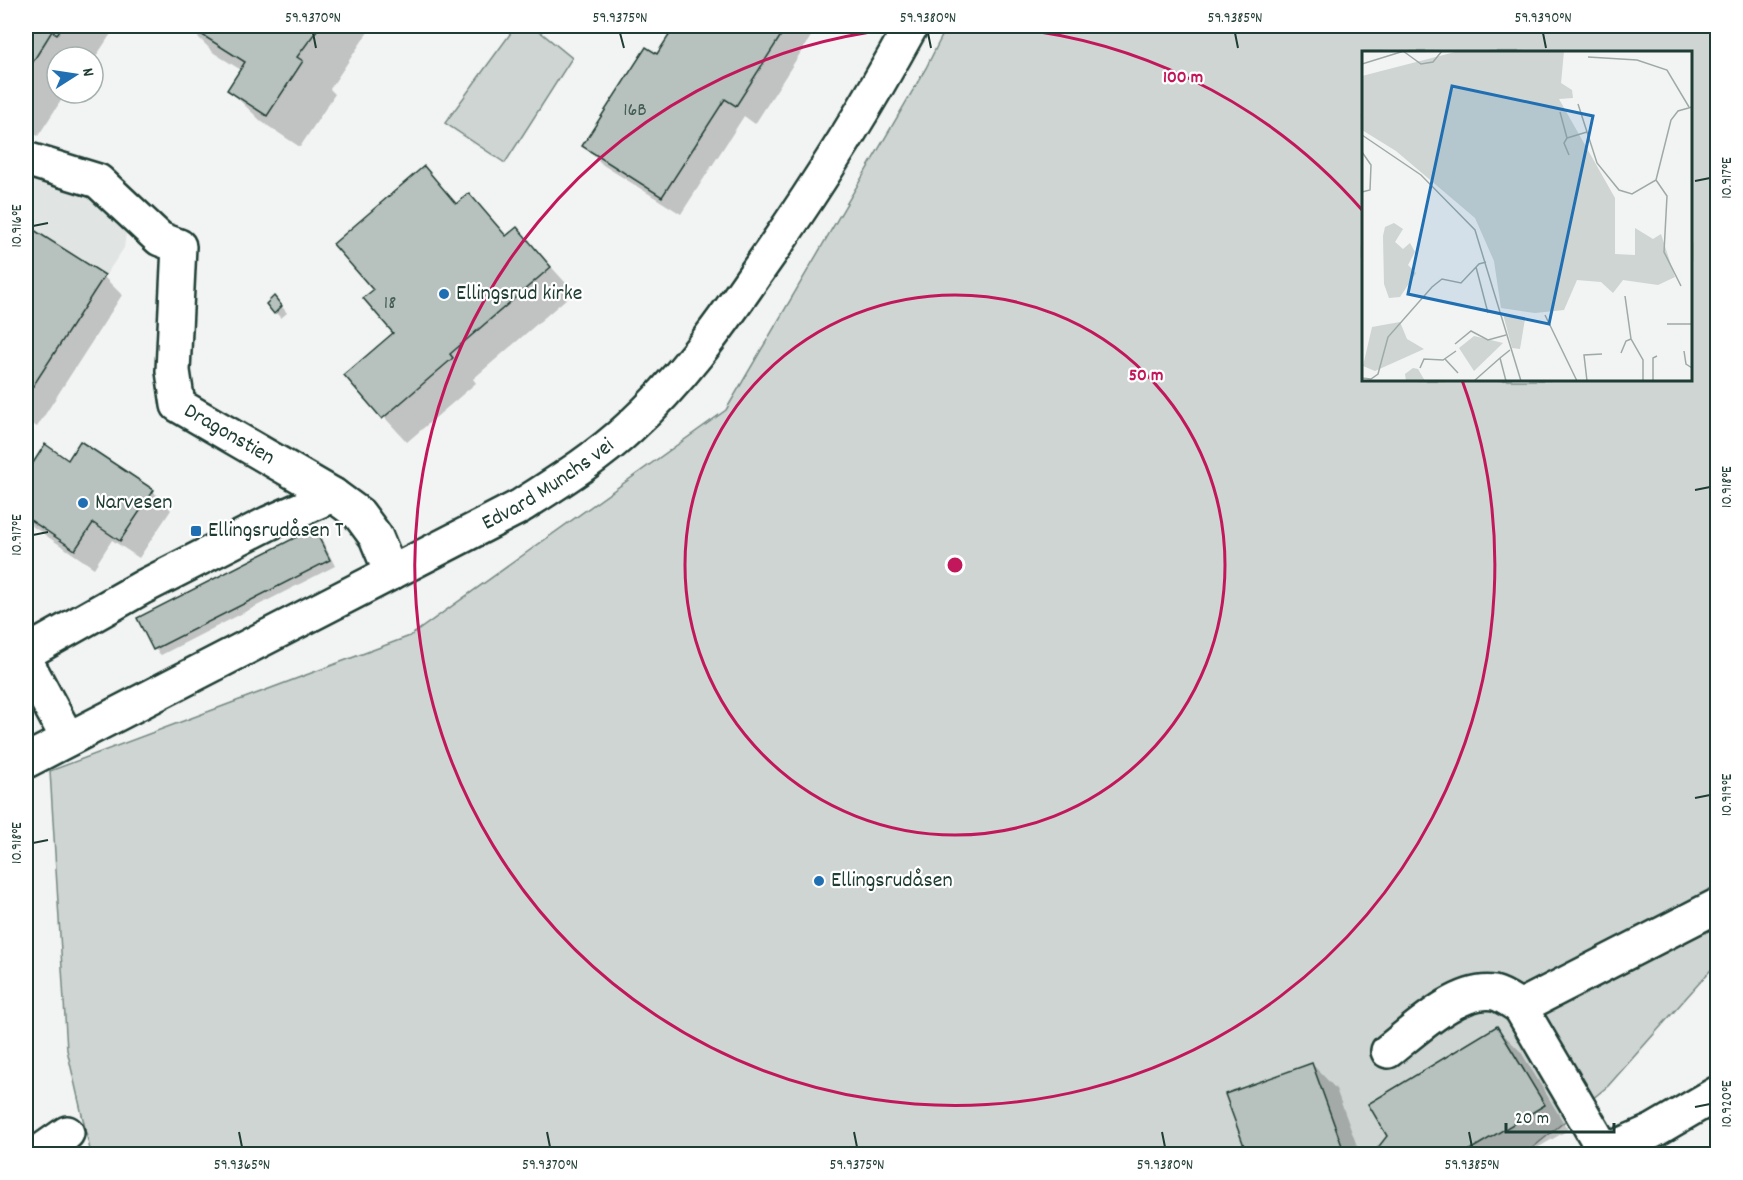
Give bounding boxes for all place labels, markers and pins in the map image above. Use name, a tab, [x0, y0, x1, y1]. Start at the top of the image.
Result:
place label: Ellingsrud kirke	[456, 279, 582, 310]
marker: Ellingsrud kirke	[437, 287, 451, 301]
place label: Narvesen	[95, 488, 172, 519]
marker: Narvesen	[76, 496, 90, 510]
place label: Ellingsrudåsen T	[208, 516, 344, 547]
marker: Ellingsrudåsen T	[189, 524, 203, 538]
centre of rings	[945, 555, 965, 575]
place label: Ellingsrudåsen	[831, 866, 953, 897]
marker: Ellingsrudåsen	[812, 874, 826, 888]

